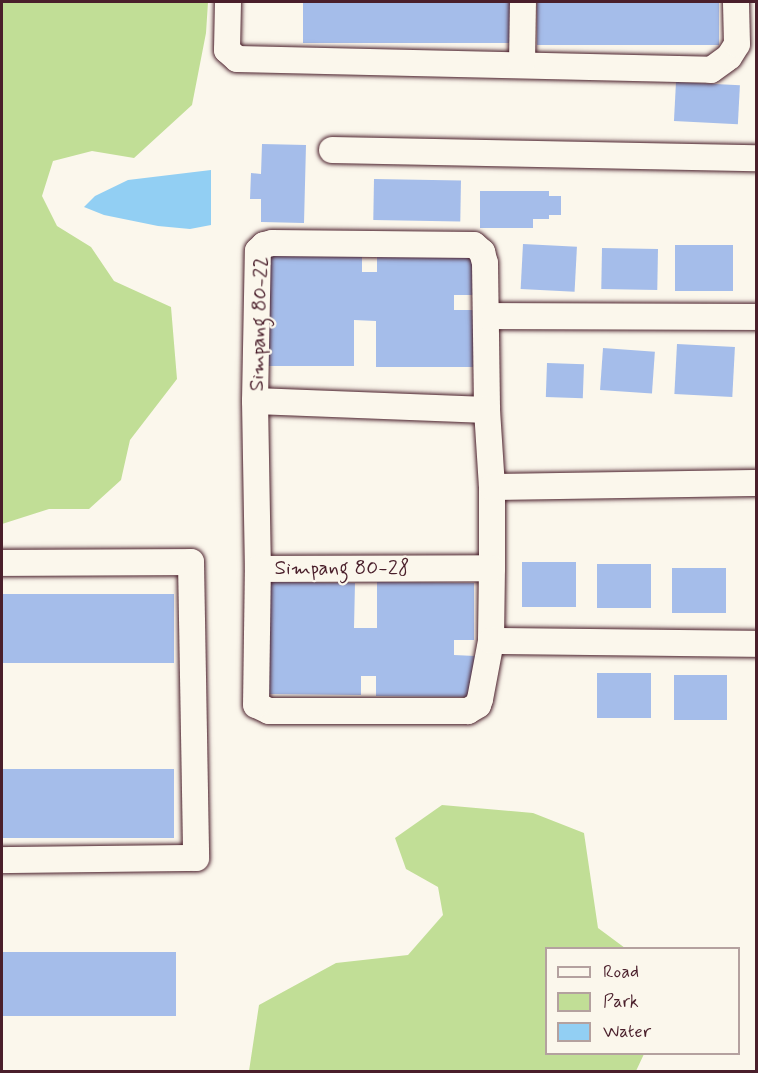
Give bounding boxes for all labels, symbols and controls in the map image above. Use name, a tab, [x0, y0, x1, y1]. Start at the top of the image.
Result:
street label: Simpang 80-22	[244, 256, 274, 392]
street label: Simpang 80-28	[274, 555, 410, 581]
legend	[545, 947, 740, 1055]
text: Road	[603, 960, 639, 984]
text: Park	[603, 990, 639, 1014]
text: Water	[603, 1020, 651, 1044]

